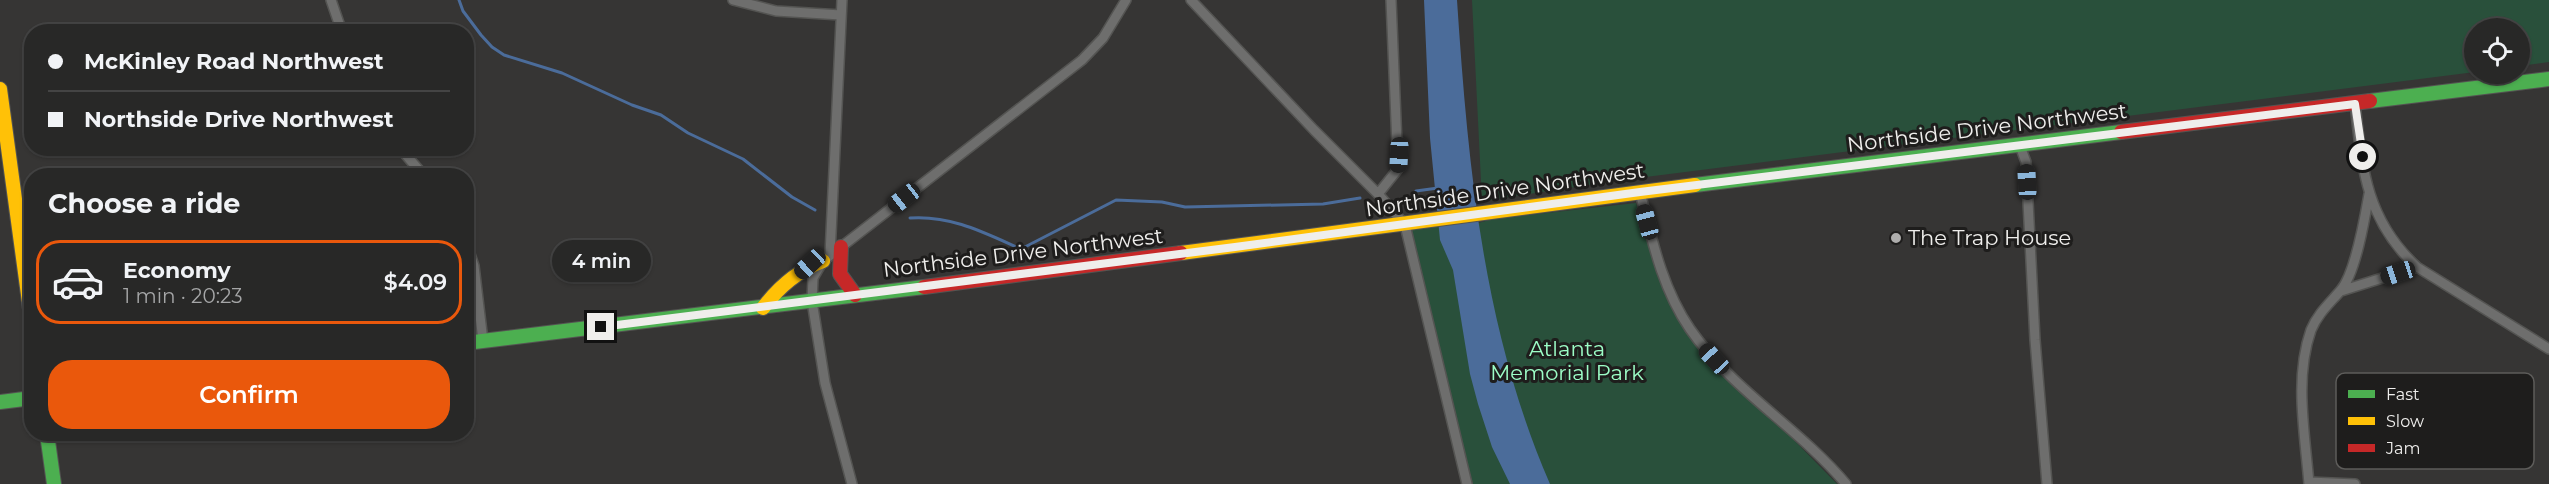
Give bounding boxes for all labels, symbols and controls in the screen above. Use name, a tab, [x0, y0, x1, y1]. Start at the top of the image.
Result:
map controls	[2464, 18, 2530, 84]
button: locate	[2464, 18, 2530, 84]
text: McKinley Road Northwest	[84, 48, 383, 75]
street label: Northside Drive Northwest	[1846, 98, 2128, 157]
text: Northside Drive Northwest	[84, 106, 394, 133]
car	[1389, 137, 1409, 173]
route start	[2349, 143, 2376, 170]
street label: Northside Drive Northwest	[1364, 158, 1646, 221]
car	[2017, 164, 2037, 200]
car	[884, 180, 924, 216]
text: Choose a ride	[48, 187, 240, 220]
car	[1634, 202, 1660, 242]
street label: Northside Drive Northwest	[882, 223, 1164, 282]
place label: The Trap House	[1908, 225, 2071, 250]
marker: The Trap House	[1889, 231, 1903, 245]
callout: 4 min	[552, 240, 650, 282]
car	[791, 245, 829, 283]
text: 4 min	[572, 249, 631, 273]
icon: car	[51, 255, 105, 309]
text: Economy	[123, 257, 231, 284]
car	[2378, 259, 2418, 287]
text: $4.09	[384, 269, 447, 296]
text: 1 min · 20:23	[123, 284, 243, 308]
route end	[587, 313, 614, 340]
park label: Atlanta Memorial Park	[1490, 336, 1644, 385]
car	[1695, 340, 1733, 378]
button: Confirm	[48, 360, 450, 429]
legend	[2336, 373, 2534, 469]
text: Fast	[2386, 385, 2420, 404]
text: Slow	[2386, 412, 2424, 431]
text: Jam	[2385, 439, 2420, 458]

